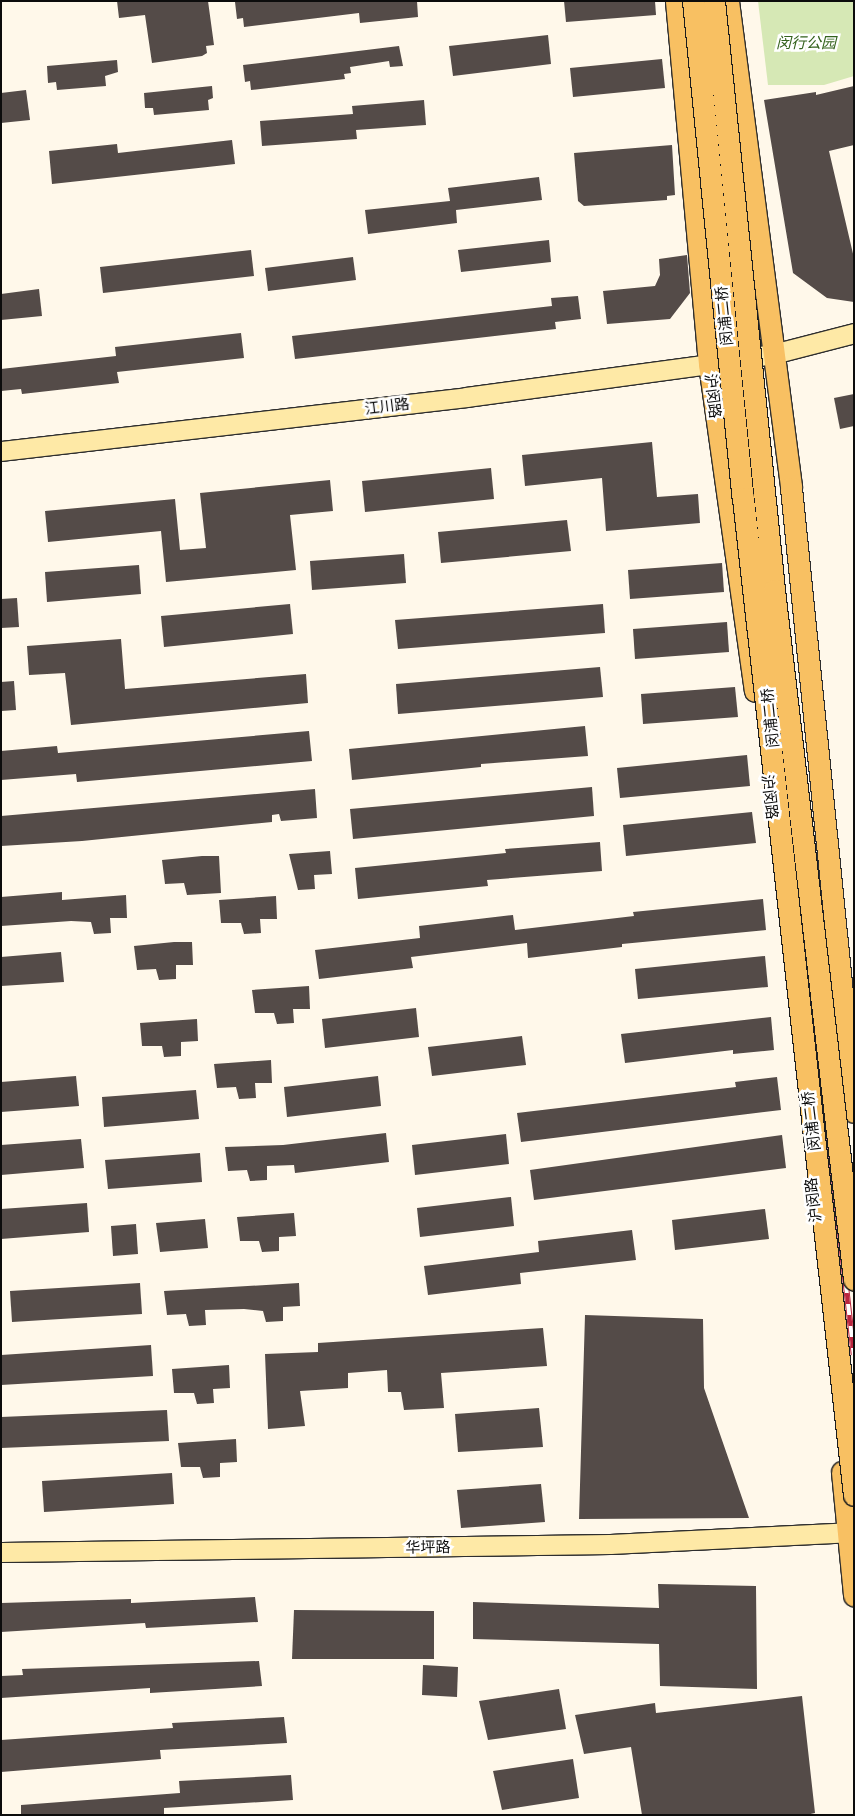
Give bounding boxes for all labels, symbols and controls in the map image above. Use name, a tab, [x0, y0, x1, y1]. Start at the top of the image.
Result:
park label: 闵行公园	[776, 34, 836, 52]
street label: 闵浦二桥	[712, 285, 736, 347]
street label: 沪闵路	[701, 373, 725, 419]
street label: 江川路	[364, 394, 410, 418]
street label: 闵浦二桥	[758, 687, 782, 749]
street label: 沪闵路	[758, 774, 782, 820]
street label: 闵浦二桥	[798, 1090, 824, 1152]
street label: 沪闵路	[801, 1177, 825, 1223]
street label: 华坪路	[405, 1538, 451, 1556]

